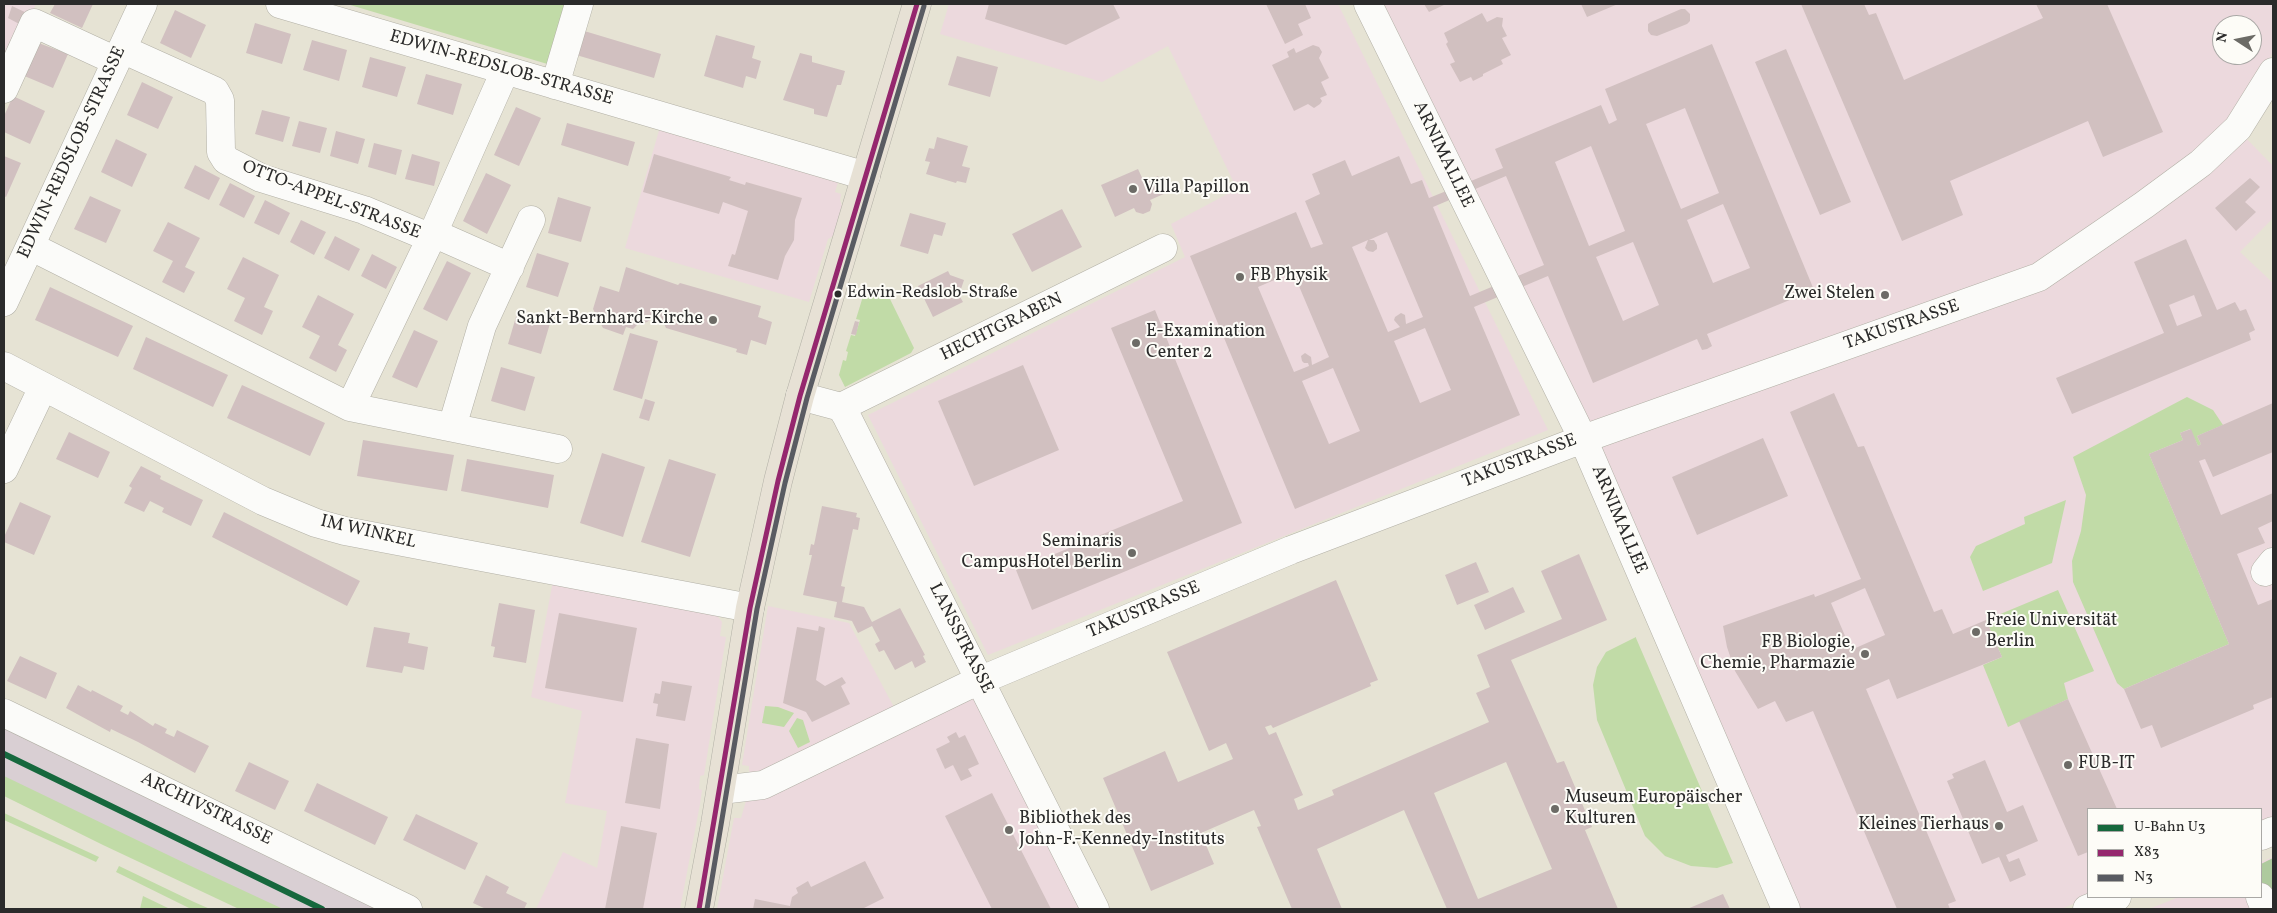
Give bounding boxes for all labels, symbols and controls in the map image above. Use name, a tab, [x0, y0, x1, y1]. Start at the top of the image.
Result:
north arrow	[2212, 15, 2262, 65]
street label: EDWIN-REDSLOB-STRASSE	[387, 27, 615, 111]
text: N	[2212, 30, 2233, 44]
street label: EDWIN-REDSLOB-STRASSE	[14, 43, 132, 263]
street label: ARNIMALLEE	[1407, 98, 1477, 212]
street label: OTTO-APPEL-STRASSE	[239, 157, 423, 245]
place label: Villa Papillon	[1143, 178, 1249, 200]
marker: Villa Papillon	[1127, 183, 1139, 195]
place label: FB Physik	[1250, 266, 1328, 288]
marker: FB Physik	[1234, 271, 1246, 283]
place label: Edwin-Redslob-Straße	[847, 284, 1018, 304]
place label: Zwei Stelen	[1784, 284, 1875, 306]
marker: Edwin-Redslob-Straße	[833, 289, 843, 299]
street label: HECHTGRABEN	[937, 289, 1067, 367]
marker: Zwei Stelen	[1879, 289, 1891, 301]
street label: TAKUSTRASSE	[1841, 296, 1963, 356]
place label: Sankt-Bernhard-Kirche	[516, 309, 703, 331]
marker: Sankt-Bernhard-Kirche	[707, 314, 719, 326]
place label: E-Examination Center 2	[1146, 322, 1265, 364]
marker: E-Examination Center 2	[1130, 337, 1142, 349]
street label: TAKUSTRASSE	[1460, 430, 1580, 494]
street label: ARNIMALLEE	[1585, 462, 1651, 578]
street label: IM WINKEL	[318, 511, 418, 555]
place label: Seminaris CampusHotel Berlin	[962, 532, 1122, 574]
marker: Seminaris CampusHotel Berlin	[1126, 547, 1138, 559]
street label: TAKUSTRASSE	[1084, 577, 1204, 645]
street label: LANSSTRASSE	[923, 580, 997, 698]
place label: Freie Universität Berlin	[1986, 611, 2117, 654]
marker: Freie Universität Berlin	[1970, 626, 1982, 638]
place label: FB Biologie, Chemie, Pharmazie	[1700, 633, 1855, 676]
marker: FB Biologie, Chemie, Pharmazie	[1859, 648, 1871, 660]
place label: FUB-IT	[2078, 754, 2135, 776]
marker: FUB-IT	[2062, 759, 2074, 771]
street label: ARCHIVSTRASSE	[137, 769, 275, 851]
place label: Museum Europäischer Kulturen	[1565, 788, 1742, 831]
marker: Museum Europäischer Kulturen	[1549, 803, 1561, 815]
legend	[2087, 808, 2262, 898]
place label: Bibliothek des John-F.-Kennedy-Instituts	[1019, 809, 1225, 852]
place label: Kleines Tierhaus	[1858, 815, 1989, 837]
text: U-Bahn U3	[2134, 817, 2206, 838]
marker: Kleines Tierhaus	[1993, 820, 2005, 832]
marker: Bibliothek des John-F.-Kennedy-Instituts	[1003, 824, 1015, 836]
text: X83	[2134, 842, 2159, 863]
text: N3	[2134, 867, 2153, 888]

